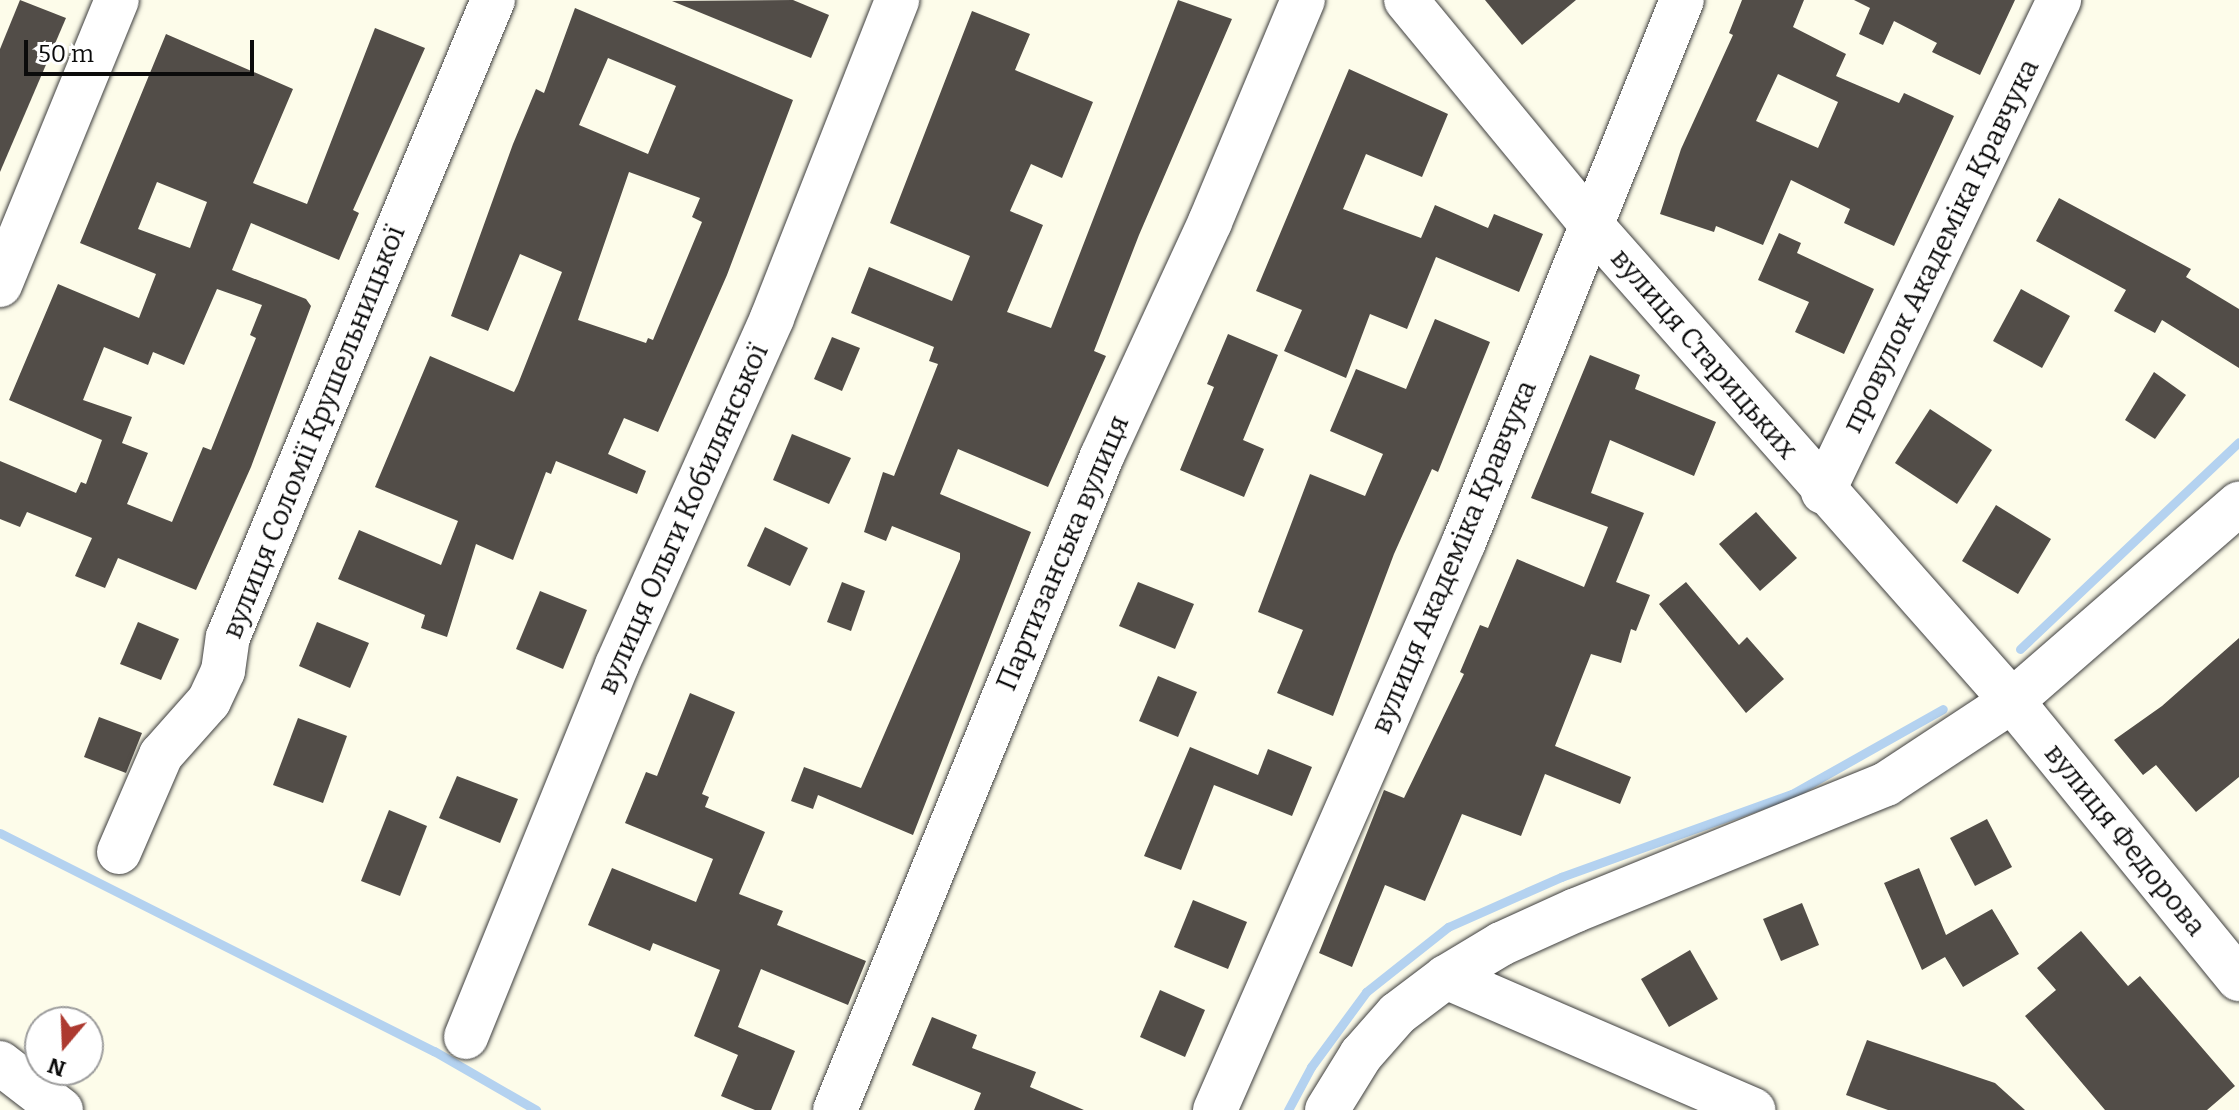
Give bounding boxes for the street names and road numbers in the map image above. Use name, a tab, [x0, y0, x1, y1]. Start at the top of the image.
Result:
street label: провулок Академіка Кравчука	[1836, 54, 2046, 438]
street label: вулиця Соломії Крушельницької	[216, 221, 412, 643]
street label: вулиця Старицьких	[1604, 242, 1804, 466]
street label: вулиця Ольги Кобилянської	[590, 339, 776, 699]
street label: вулиця Академіка Кравчука	[1364, 375, 1544, 739]
street label: Партизанська вулиця	[990, 410, 1136, 696]
street label: вулиця Федорова	[2037, 737, 2213, 943]

